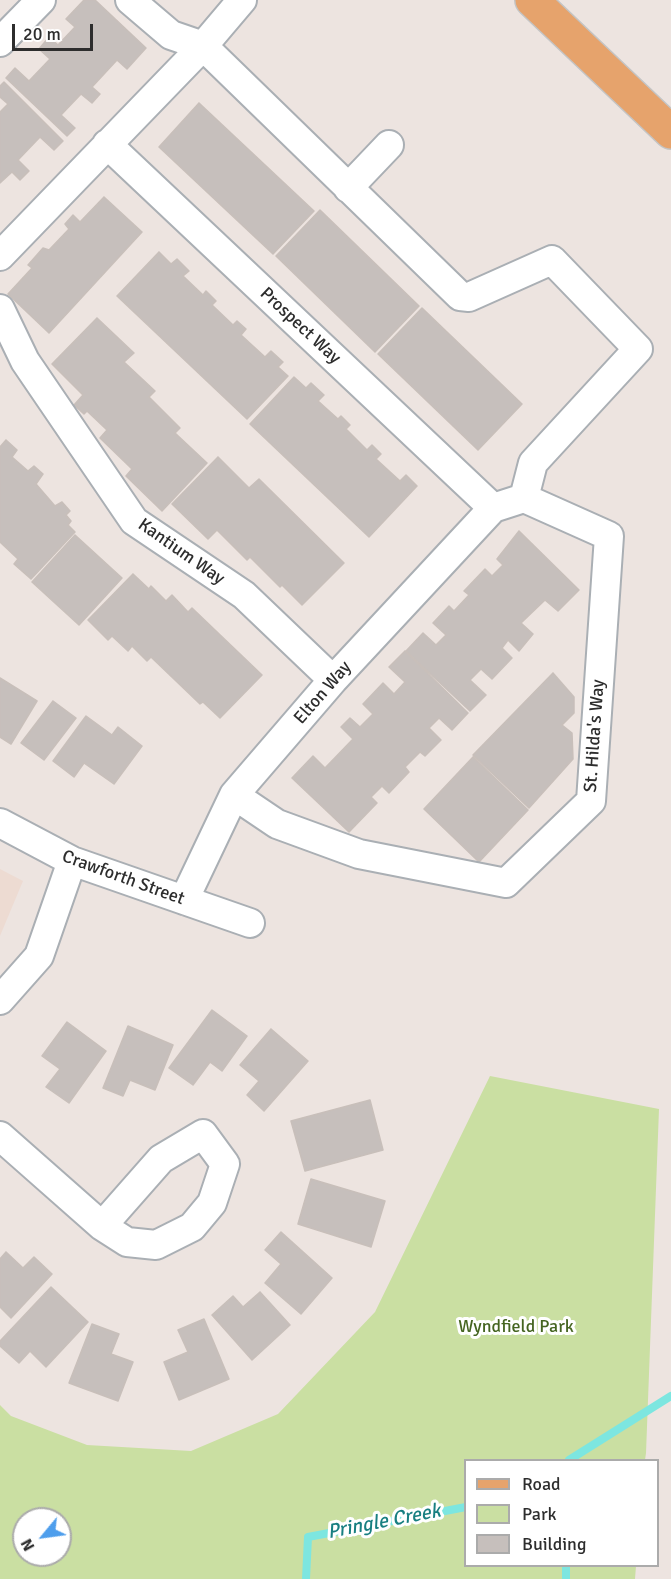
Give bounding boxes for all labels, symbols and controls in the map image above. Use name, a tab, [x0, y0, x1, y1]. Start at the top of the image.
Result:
scale bar	[15, 12, 96, 50]
text: 20 m	[23, 23, 61, 45]
street label: Prospect Way	[255, 283, 345, 369]
street label: Kantium Way	[133, 514, 229, 590]
street label: Elton Way	[290, 657, 356, 729]
street label: St. Hilda's Way	[580, 679, 610, 793]
street label: Crawforth Street	[59, 846, 187, 910]
park label: Wyndfield Park	[458, 1316, 574, 1338]
legend	[464, 1459, 659, 1567]
text: Road	[522, 1473, 561, 1495]
water label: Pringle Creek	[325, 1499, 443, 1545]
text: Park	[522, 1503, 557, 1525]
north arrow	[12, 1507, 72, 1567]
text: Building	[522, 1533, 586, 1555]
text: N	[17, 1535, 39, 1554]

